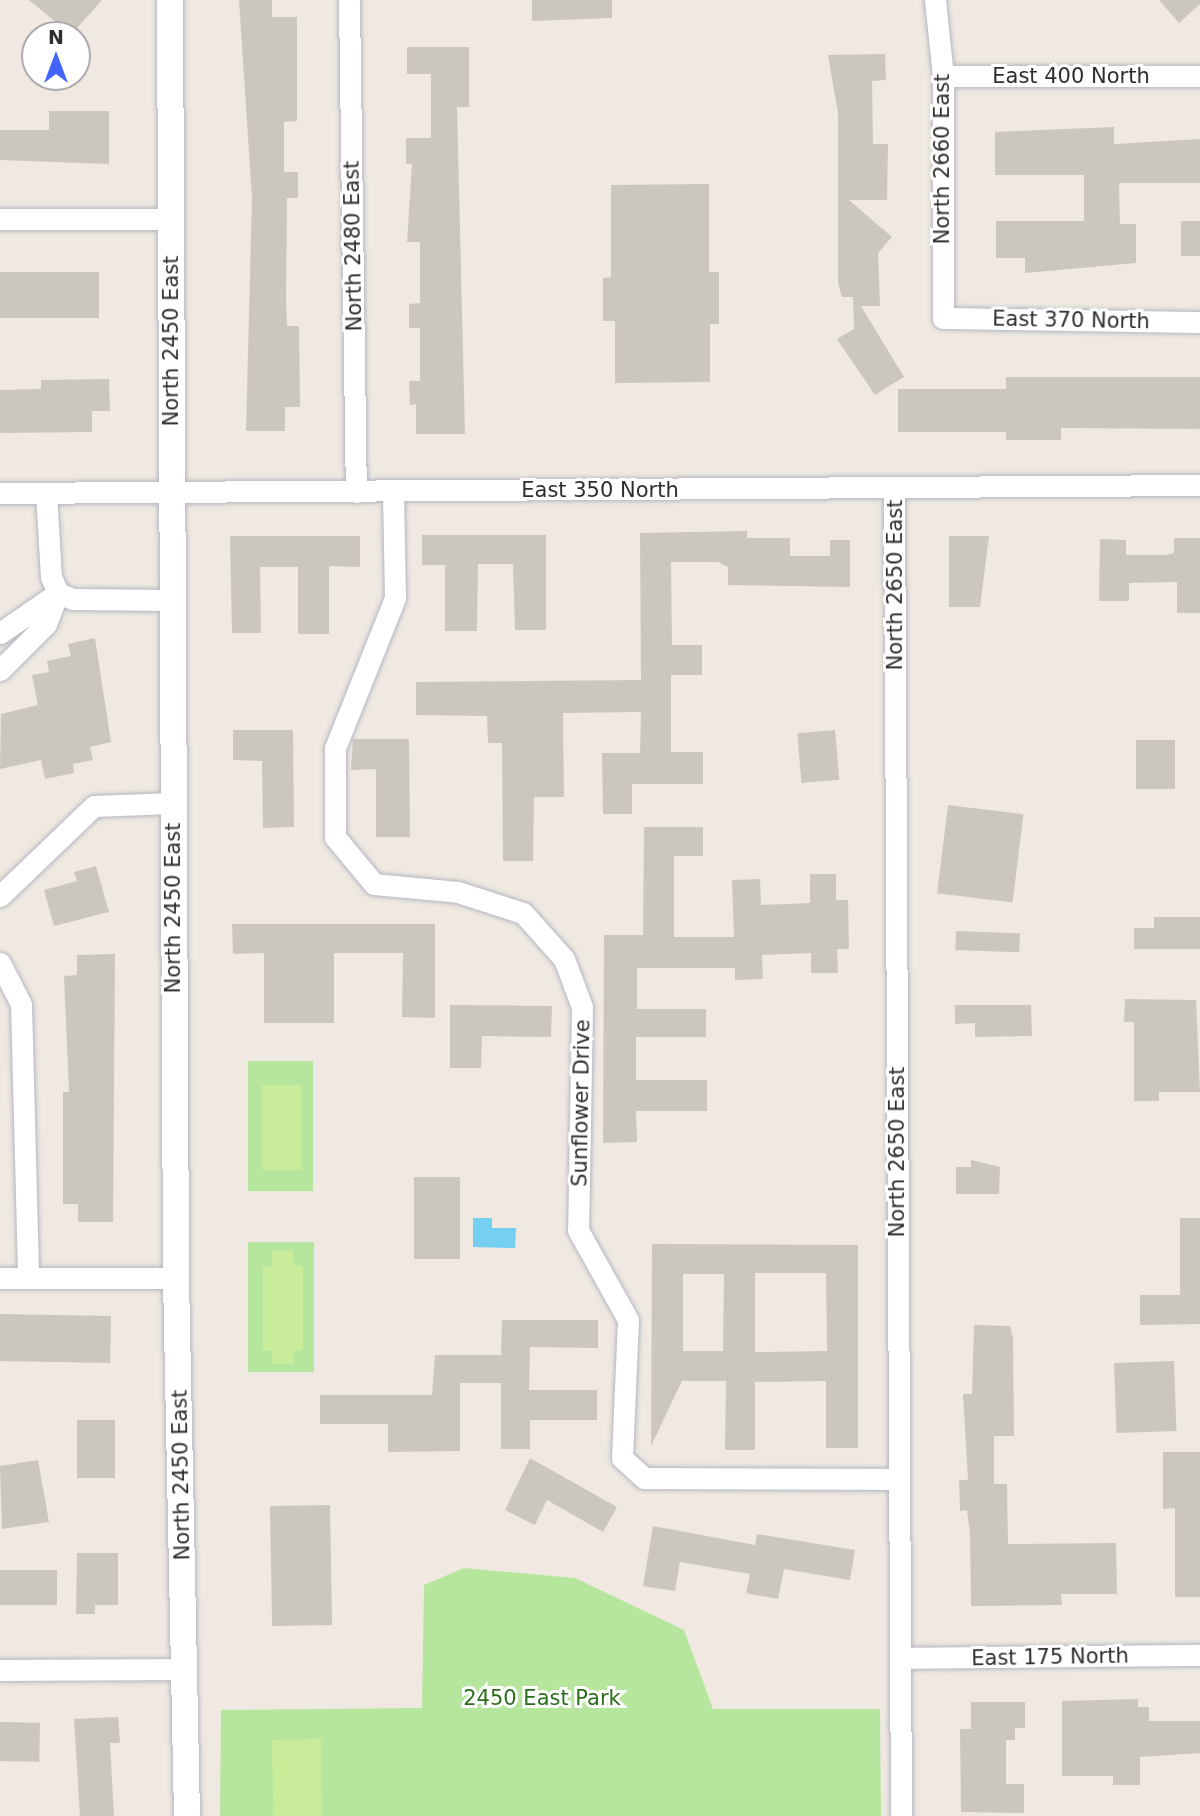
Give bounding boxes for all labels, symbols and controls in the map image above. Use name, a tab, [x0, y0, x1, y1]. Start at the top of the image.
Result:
north arrow	[21, 21, 91, 91]
text: N	[48, 26, 64, 48]
street label: East 400 North	[992, 63, 1150, 89]
street label: North 2660 East	[929, 74, 955, 244]
street label: North 2480 East	[339, 160, 367, 332]
street label: North 2450 East	[158, 256, 184, 426]
street label: East 370 North	[992, 306, 1150, 334]
street label: East 350 North	[521, 477, 679, 503]
street label: North 2650 East	[882, 500, 908, 670]
street label: North 2450 East	[160, 823, 186, 993]
street label: Sunflower Drive	[567, 1019, 595, 1187]
street label: North 2650 East	[884, 1067, 910, 1237]
street label: North 2450 East	[167, 1389, 195, 1561]
street label: East 175 North	[971, 1643, 1129, 1671]
park label: 2450 East Park	[463, 1685, 621, 1711]

